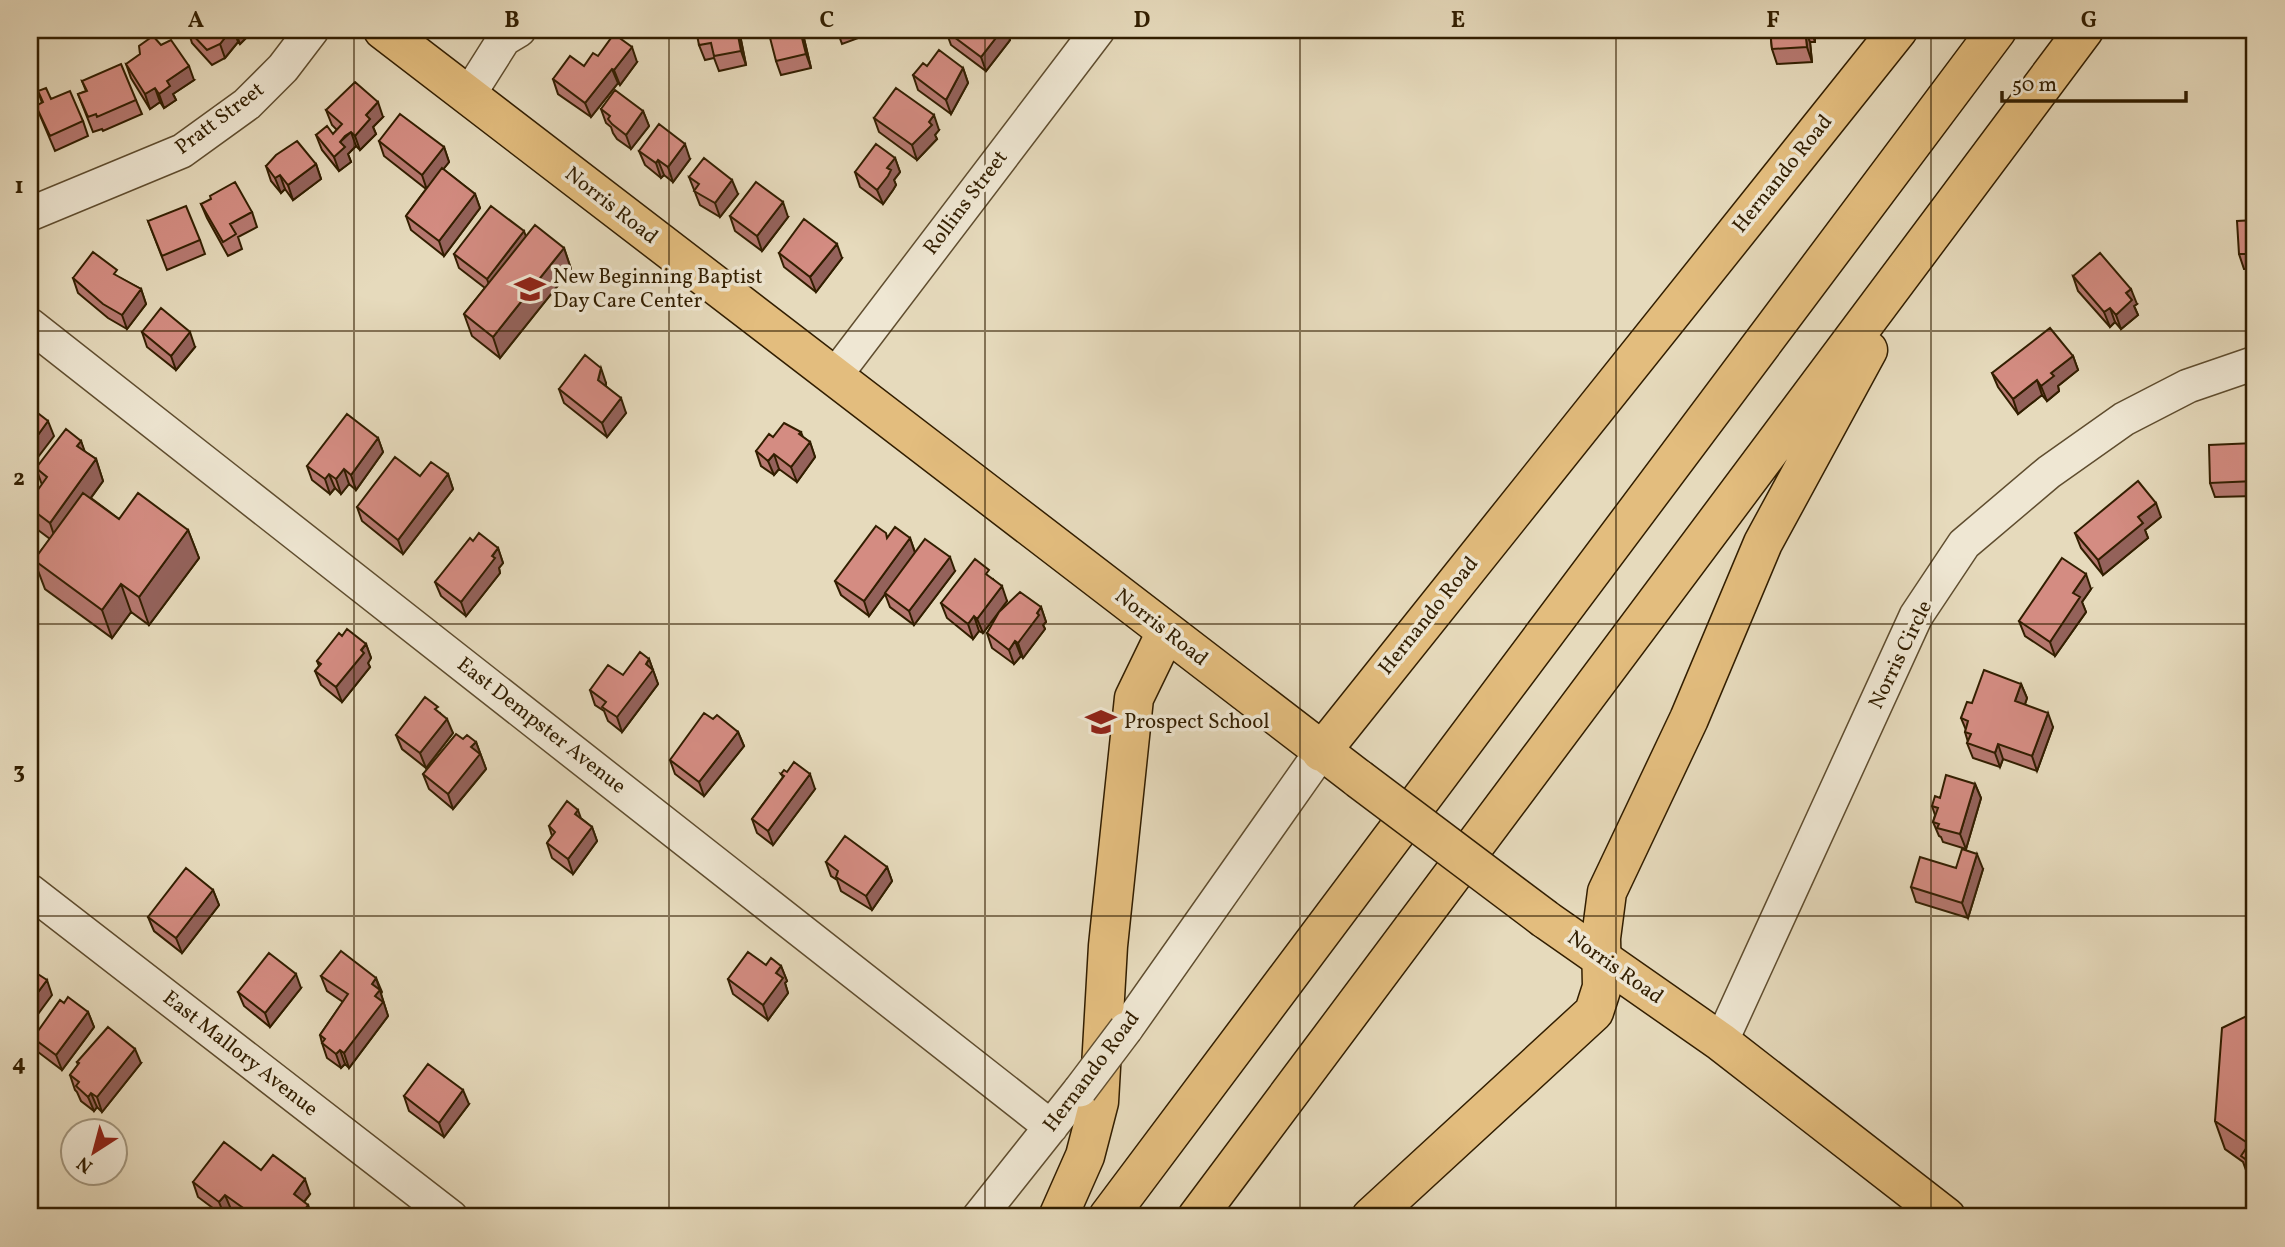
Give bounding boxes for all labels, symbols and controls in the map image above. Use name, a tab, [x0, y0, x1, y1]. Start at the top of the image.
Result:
text: A	[188, 5, 204, 37]
text: B	[504, 5, 520, 37]
text: C	[820, 5, 834, 37]
text: D	[1134, 5, 1151, 37]
text: E	[1451, 5, 1465, 37]
text: F	[1766, 5, 1780, 37]
text: G	[2081, 5, 2097, 37]
scale bar	[2002, 60, 2185, 104]
text: 50 m	[2012, 71, 2057, 100]
street label: Pratt Street	[169, 76, 271, 162]
street label: Hernando Road	[1726, 109, 1840, 239]
street label: Rollins Street	[917, 145, 1015, 261]
street label: Norris Road	[558, 160, 664, 252]
text: 1	[14, 171, 24, 203]
place label: New Beginning Baptist Day Care Center	[553, 263, 763, 316]
school or university icon: New Beginning Baptist Day Care Center	[513, 272, 547, 306]
text: 2	[13, 463, 25, 495]
street label: Hernando Road	[1372, 551, 1486, 681]
street label: Norris Road	[1108, 582, 1214, 674]
street label: Norris Circle	[1862, 596, 1940, 714]
street label: East Dempster Avenue	[450, 651, 632, 801]
school or university icon: Prospect School	[1084, 705, 1118, 739]
place label: Prospect School	[1124, 708, 1270, 737]
text: 3	[13, 756, 25, 788]
street label: Norris Road	[1561, 924, 1669, 1012]
street label: East Mallory Avenue	[156, 984, 324, 1124]
street label: Hernando Road	[1037, 1005, 1147, 1139]
text: 4	[12, 1048, 26, 1080]
north arrow	[60, 1118, 130, 1188]
text: N	[72, 1149, 98, 1179]

